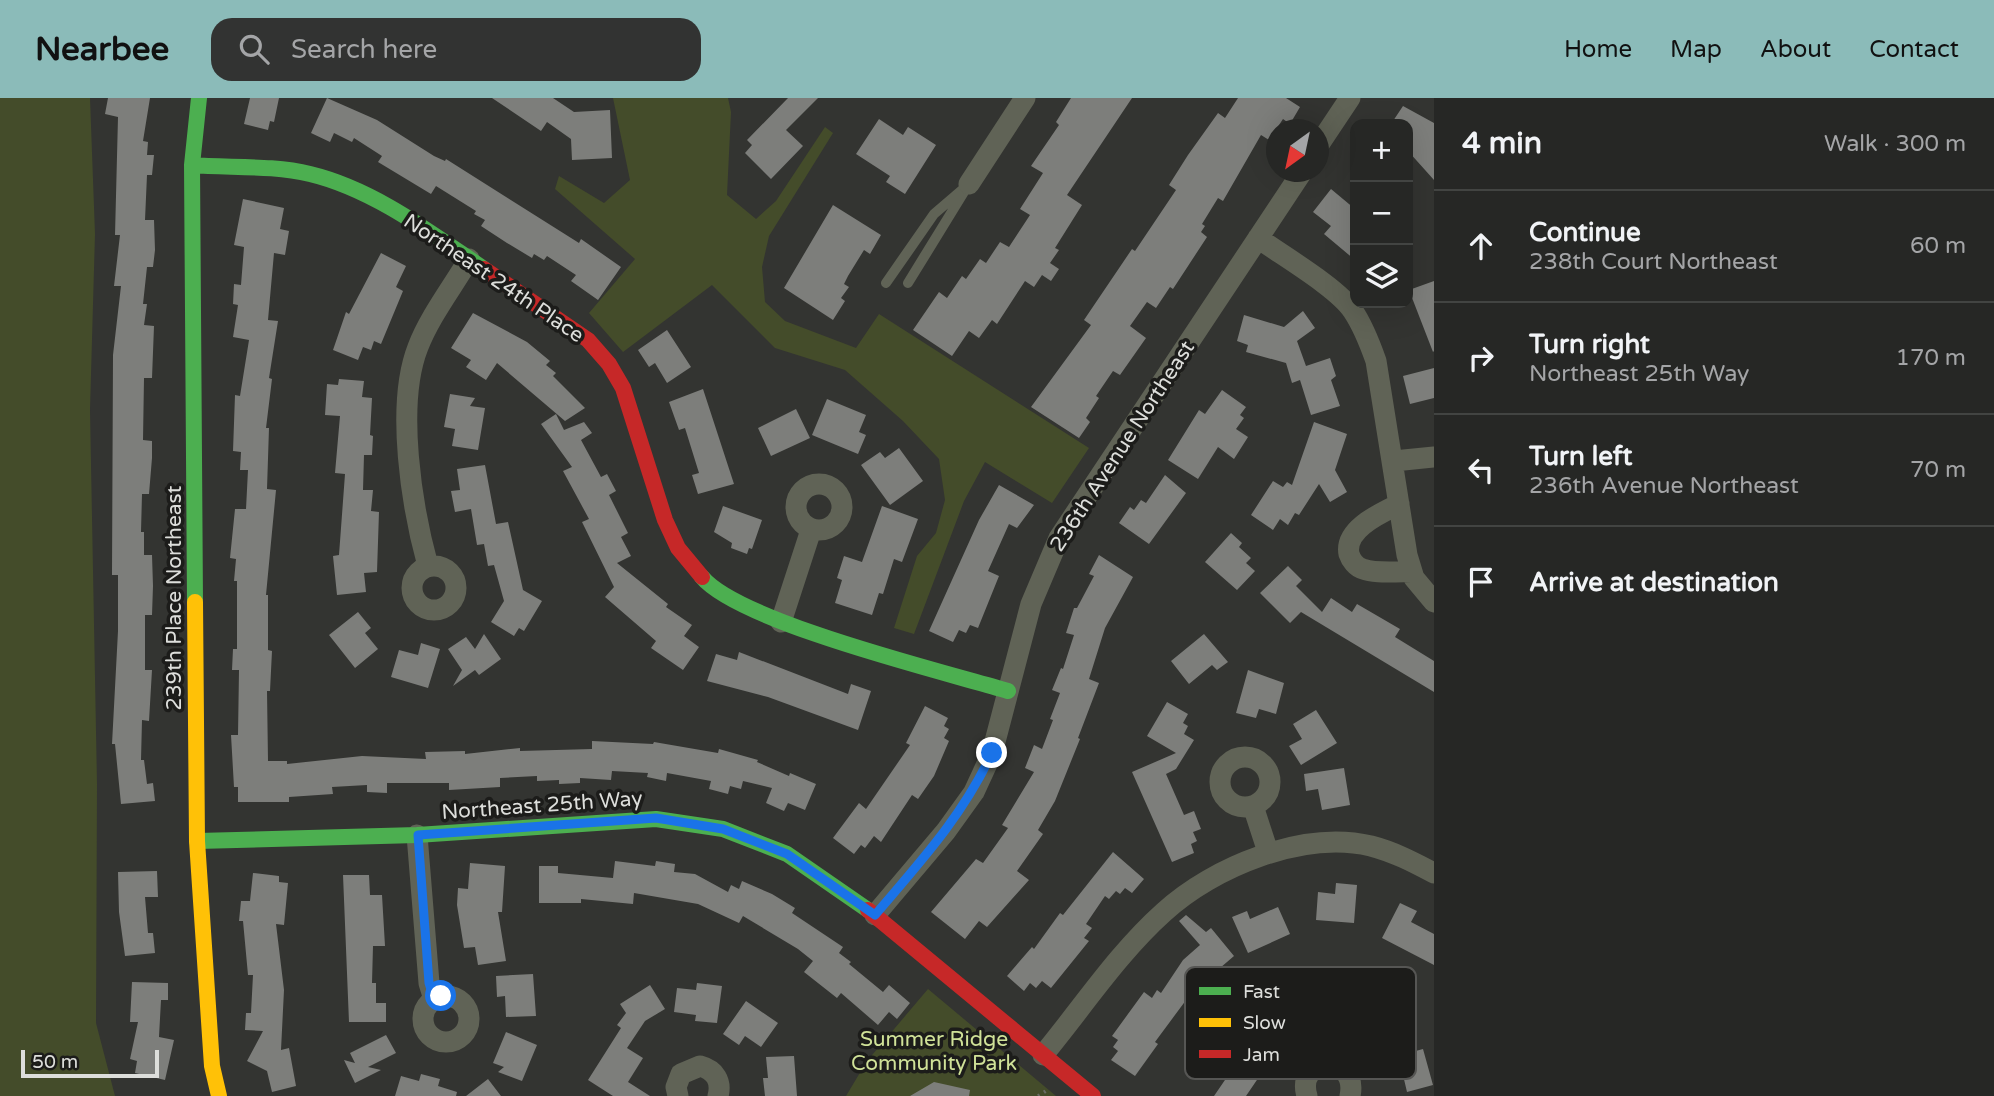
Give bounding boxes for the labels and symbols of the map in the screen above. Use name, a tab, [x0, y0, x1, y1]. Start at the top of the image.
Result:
north arrow	[1266, 119, 1329, 182]
street label: Northeast 24th Place	[399, 209, 589, 348]
street label: 236th Avenue Northeast	[1045, 336, 1200, 556]
street label: 239th Place Northeast	[162, 485, 187, 711]
route end	[976, 737, 1007, 768]
street label: Northeast 25th Way	[441, 786, 643, 825]
legend	[1185, 967, 1416, 1079]
route start	[425, 980, 456, 1011]
text: Fast	[1243, 981, 1280, 1003]
text: Slow	[1243, 1012, 1286, 1034]
park label: Summer Ridge Community Park	[851, 1027, 1017, 1076]
text: Jam	[1243, 1044, 1280, 1066]
scale bar	[21, 1047, 159, 1079]

